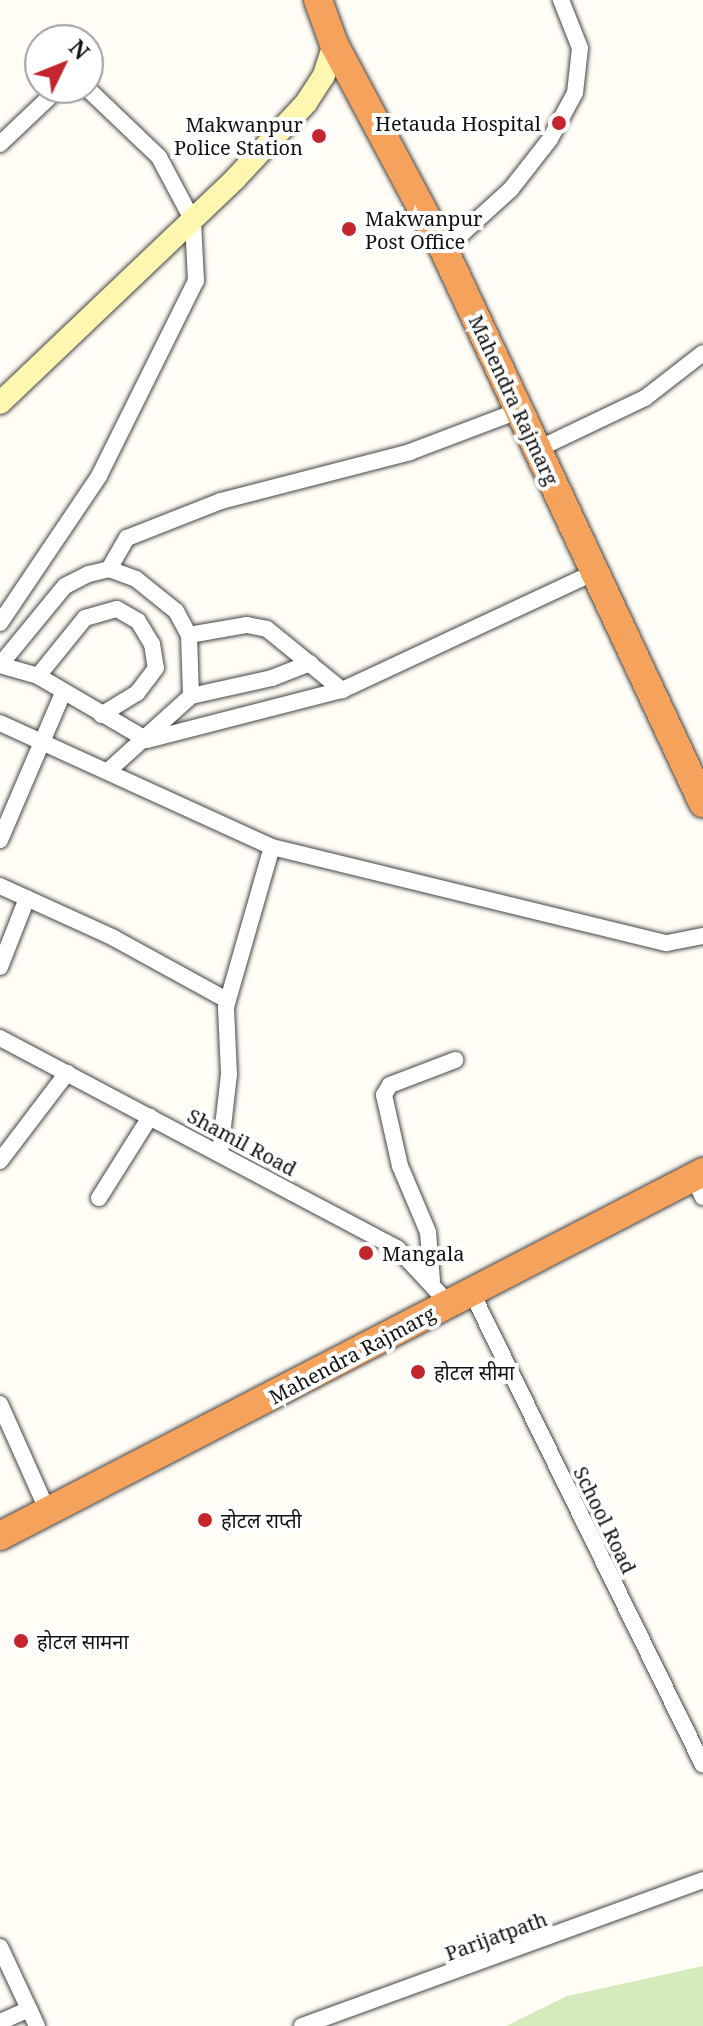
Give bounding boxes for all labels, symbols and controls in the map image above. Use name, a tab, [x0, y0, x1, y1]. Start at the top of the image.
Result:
north arrow	[24, 24, 104, 104]
text: N	[63, 32, 97, 66]
place label: Hetauda Hospital	[375, 111, 541, 135]
place label: Makwanpur Police Station	[174, 112, 303, 159]
marker: Hetauda Hospital	[548, 112, 570, 134]
marker: Makwanpur Police Station	[310, 127, 328, 145]
place label: Makwanpur Post Office	[365, 206, 483, 253]
marker: Makwanpur Post Office	[340, 220, 358, 238]
street label: Mahendra Rajmarg	[464, 311, 564, 489]
street label: Shamil Road	[184, 1103, 300, 1181]
place label: Mangala	[382, 1241, 464, 1265]
marker: Mangala	[357, 1244, 375, 1262]
street label: Mahendra Rajmarg	[265, 1301, 439, 1409]
place label: होटल सीमा	[434, 1360, 514, 1384]
marker: होटल सीमा	[409, 1363, 427, 1381]
street label: School Road	[569, 1463, 641, 1577]
place label: होटल राप्ती	[221, 1508, 302, 1532]
marker: होटल राप्ती	[196, 1511, 214, 1529]
place label: होटल सामना	[37, 1629, 129, 1653]
marker: होटल सामना	[12, 1632, 30, 1650]
street label: Parijatpath	[442, 1906, 550, 1966]

